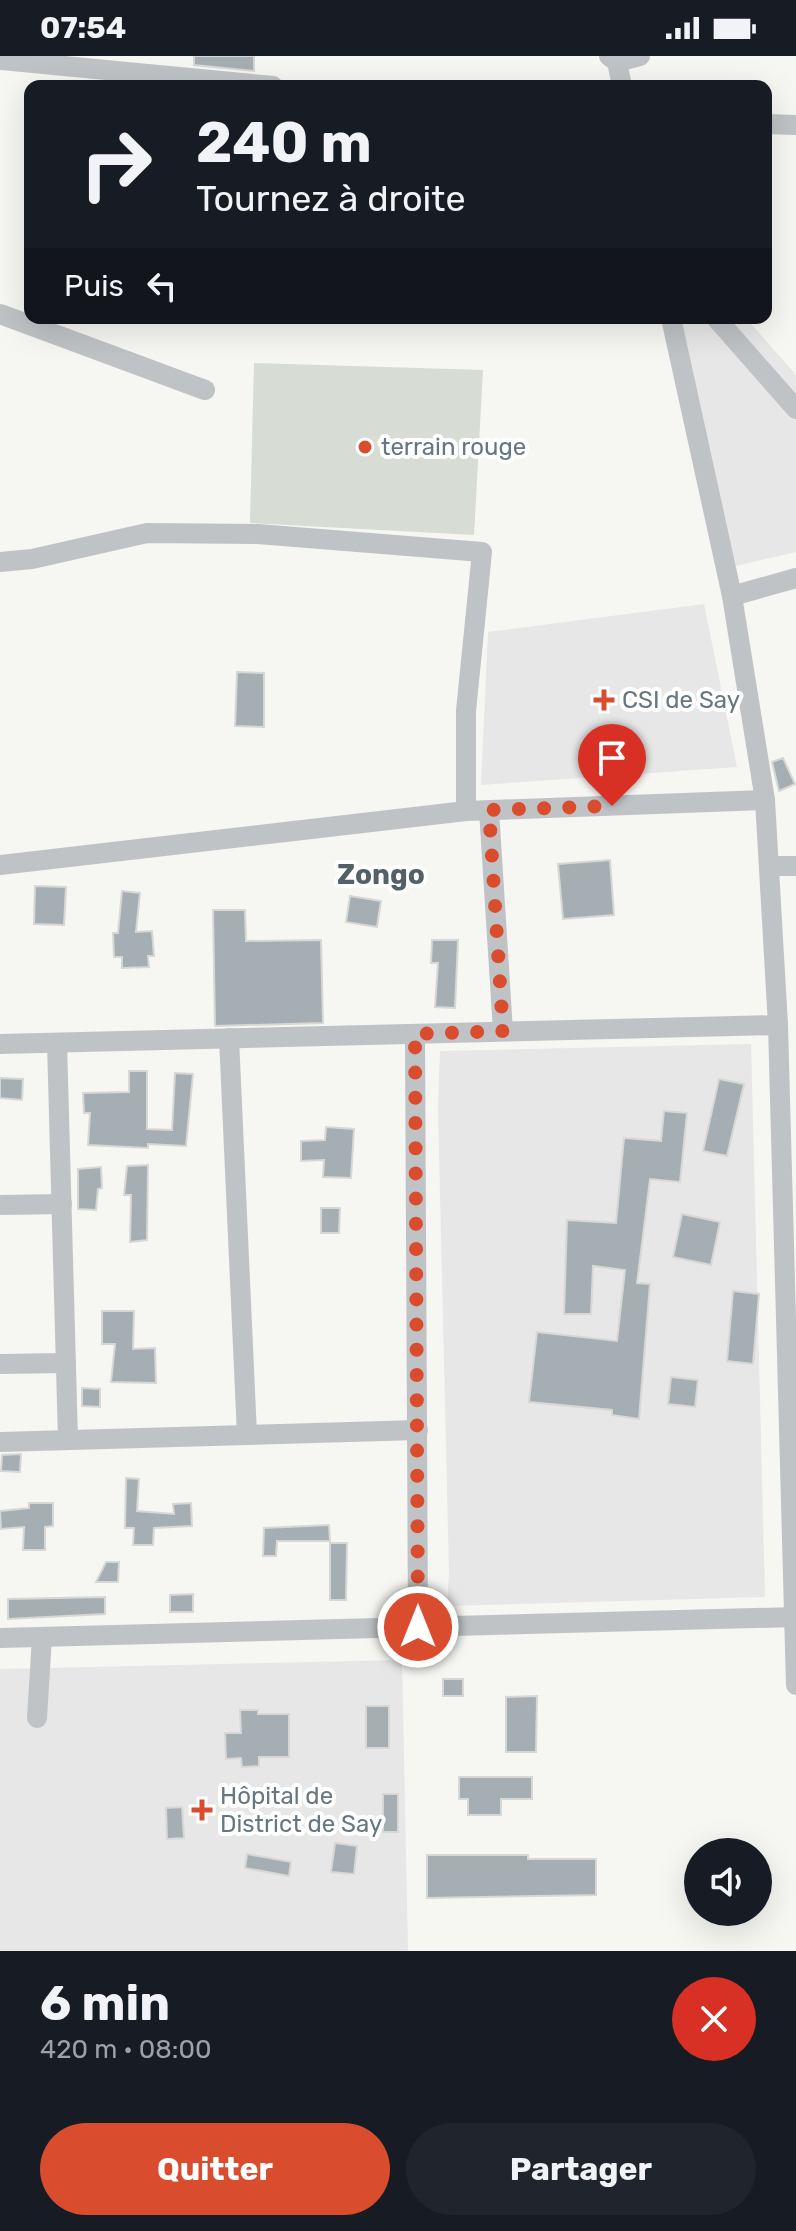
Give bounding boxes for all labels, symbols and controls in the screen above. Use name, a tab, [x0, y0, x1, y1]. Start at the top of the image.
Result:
text: 07:54	[40, 10, 126, 46]
text: 240 m	[196, 110, 372, 176]
icon: right	[64, 112, 168, 216]
text: Tournez à droite	[196, 177, 466, 220]
icon: left	[140, 264, 184, 308]
text: Puis	[64, 268, 124, 304]
place label: terrain rouge	[381, 433, 526, 461]
marker: terrain rouge	[356, 438, 374, 456]
place label: CSI de Say	[622, 686, 740, 714]
marker: CSI de Say	[593, 689, 615, 711]
pin	[578, 724, 646, 806]
icon: arrive	[590, 736, 634, 780]
district label: Zongo	[337, 858, 425, 891]
position arrow	[376, 1585, 460, 1669]
place label: Hôpital de District de Say	[220, 1782, 382, 1838]
marker: Hôpital de District de Say	[191, 1799, 213, 1821]
map controls	[684, 1838, 772, 1926]
button: sound	[684, 1838, 772, 1926]
text: 6 min	[40, 1975, 170, 2032]
button: close	[672, 1977, 756, 2061]
text: 420 m · 08:00	[40, 2034, 211, 2065]
button: Quitter	[40, 2123, 390, 2215]
button: Partager	[406, 2123, 756, 2215]

